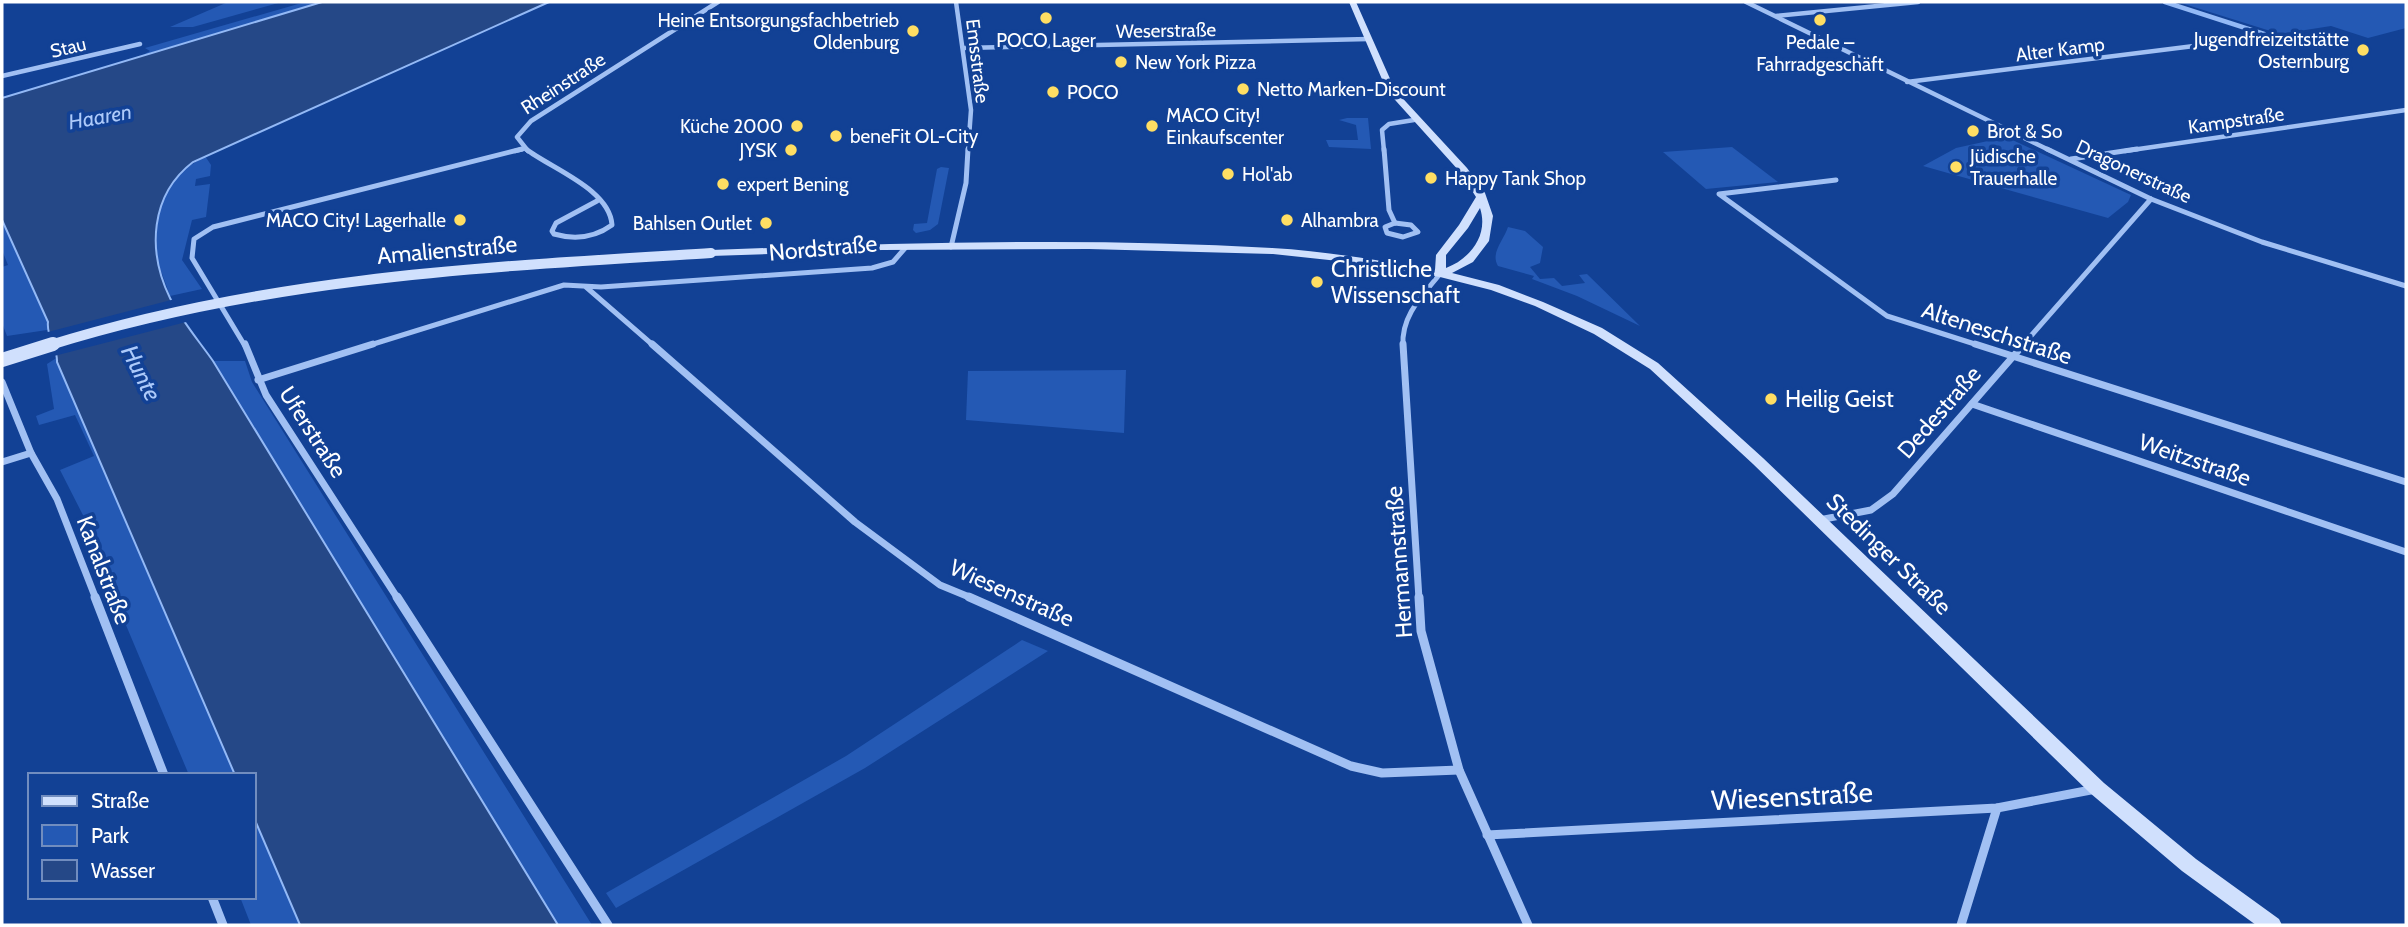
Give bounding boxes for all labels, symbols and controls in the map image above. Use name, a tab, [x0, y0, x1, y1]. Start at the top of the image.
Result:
place label: Heine Entsorgungsfachbetrieb Oldenburg	[657, 9, 900, 54]
marker: POCO Lager	[1038, 10, 1054, 26]
marker: Pedale – Fahrradgeschäft	[1812, 12, 1828, 28]
street label: Emsstraße	[961, 18, 994, 105]
street label: Weserstraße	[1116, 18, 1217, 43]
marker: Heine Entsorgungsfachbetrieb Oldenburg	[905, 23, 921, 39]
place label: Jugendfreizeitstätte Osternburg	[2193, 28, 2350, 73]
place label: POCO Lager	[996, 29, 1096, 52]
place label: Pedale – Fahrradgeschäft	[1756, 31, 1884, 76]
street label: Stau	[48, 32, 88, 63]
street label: Alter Kamp	[2014, 33, 2106, 66]
marker: Jugendfreizeitstätte Osternburg	[2355, 42, 2371, 58]
street label: Rheinstraße	[517, 48, 610, 119]
place label: New York Pizza	[1135, 51, 1256, 74]
marker: New York Pizza	[1113, 54, 1129, 70]
place label: Netto Marken-Discount	[1257, 78, 1446, 101]
place label: POCO	[1067, 81, 1119, 104]
marker: Netto Marken-Discount	[1235, 81, 1251, 97]
marker: POCO	[1045, 84, 1061, 100]
water label: Haaren	[66, 99, 133, 134]
street label: Kampstraße	[2186, 102, 2286, 139]
place label: MACO City! Einkaufscenter	[1166, 104, 1284, 149]
place label: Küche 2000	[680, 115, 783, 138]
marker: Küche 2000	[789, 118, 805, 134]
marker: MACO City! Einkaufscenter	[1144, 118, 1160, 134]
place label: Brot & So	[1987, 120, 2062, 143]
marker: Brot & So	[1965, 123, 1981, 139]
place label: beneFit OL-City	[850, 125, 979, 148]
marker: beneFit OL-City	[828, 128, 844, 144]
street label: Dragonerstraße	[2072, 135, 2195, 208]
place label: JYSK	[739, 139, 777, 162]
marker: JYSK	[783, 142, 799, 158]
place label: Jüdische Trauerhalle	[1969, 145, 2057, 190]
marker: Jüdische Trauerhalle	[1948, 159, 1964, 175]
place label: Hol'ab	[1242, 163, 1293, 186]
marker: Hol'ab	[1220, 166, 1236, 182]
place label: Happy Tank Shop	[1445, 167, 1586, 190]
marker: Happy Tank Shop	[1423, 170, 1439, 186]
place label: expert Bening	[737, 173, 849, 196]
marker: expert Bening	[715, 176, 731, 192]
place label: MACO City! Lagerhalle	[266, 209, 446, 232]
place label: Alhambra	[1301, 209, 1379, 232]
marker: MACO City! Lagerhalle	[452, 212, 468, 228]
place label: Bahlsen Outlet	[633, 212, 753, 235]
marker: Alhambra	[1279, 212, 1295, 228]
marker: Bahlsen Outlet	[758, 215, 774, 231]
street label: Nordstraße	[768, 229, 879, 267]
street label: Amalienstraße	[376, 230, 519, 270]
place label: Christliche Wissenschaft	[1331, 255, 1460, 309]
marker: Christliche Wissenschaft	[1309, 274, 1325, 290]
street label: Alteneschstraße	[1918, 296, 2076, 371]
water label: Hunte	[115, 340, 168, 405]
street label: Dedestraße	[1891, 360, 1987, 464]
street label: Uferstraße	[273, 381, 353, 483]
place label: Heilig Geist	[1785, 385, 1894, 413]
marker: Heilig Geist	[1763, 391, 1779, 407]
street label: Weitzstraße	[2135, 428, 2255, 492]
street label: Hermannstraße	[1380, 485, 1418, 639]
street label: Stedinger Straße	[1821, 487, 1957, 621]
street label: Kanalstraße	[71, 512, 138, 628]
street label: Wiesenstraße	[946, 553, 1079, 633]
legend	[28, 773, 256, 899]
street label: Wiesenstraße	[1710, 775, 1874, 817]
text: Straße	[91, 788, 150, 813]
text: Park	[91, 823, 129, 848]
text: Wasser	[91, 858, 155, 883]

